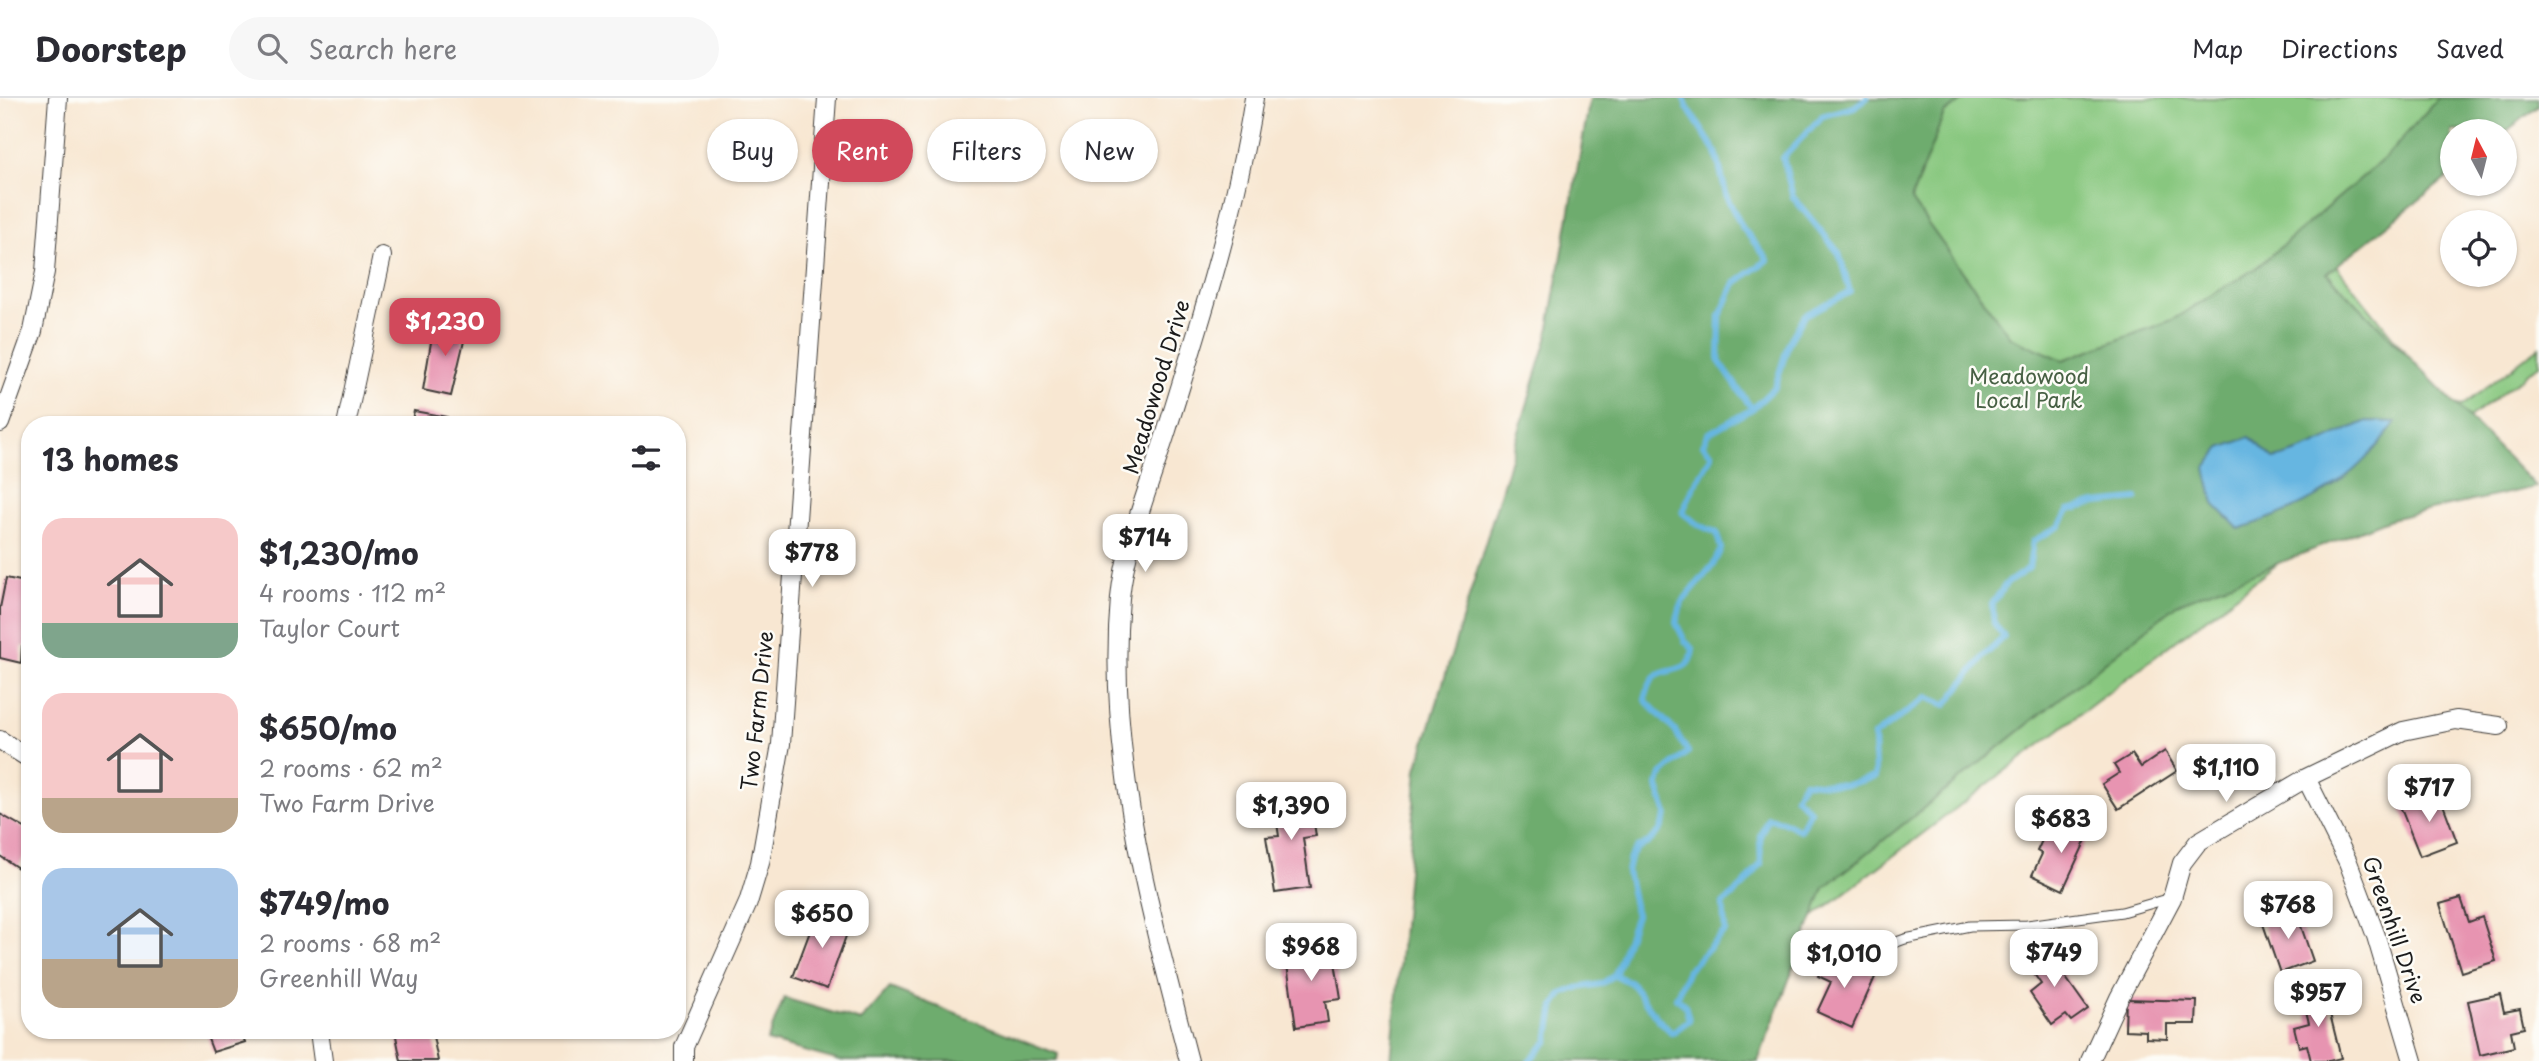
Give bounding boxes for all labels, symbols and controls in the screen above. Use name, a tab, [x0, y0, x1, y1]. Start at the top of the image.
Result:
search box	[229, 17, 719, 80]
text: Doorstep	[35, 23, 187, 73]
icon: search	[253, 29, 291, 67]
text: Search here	[309, 29, 457, 68]
text: Map	[2192, 30, 2243, 66]
text: Directions	[2281, 30, 2398, 66]
text: Saved	[2436, 30, 2504, 66]
chip: Buy	[707, 119, 798, 182]
chip: Rent	[812, 119, 913, 182]
chip: Filters	[927, 119, 1046, 182]
chip: New	[1060, 119, 1158, 182]
north arrow	[2440, 119, 2516, 196]
map controls	[2440, 119, 2517, 287]
button: locate	[2440, 210, 2517, 287]
street label: Meadowood Drive	[1113, 295, 1197, 478]
pin: $1,230	[388, 299, 502, 358]
text: $1,230	[405, 303, 485, 338]
park label: Meadowood Local Park	[1969, 359, 2089, 415]
text: 13 homes	[42, 436, 179, 481]
icon: filters	[627, 439, 665, 477]
pin: $714	[1104, 514, 1186, 574]
text: $714	[1119, 519, 1171, 554]
text: $1,230/mo	[259, 530, 419, 575]
pin: $778	[771, 530, 853, 589]
text: $778	[785, 534, 839, 569]
icon: home	[98, 546, 182, 630]
text: 4 rooms · 112 m²	[259, 575, 446, 610]
text: Taylor Court	[259, 610, 400, 645]
street label: Two Farm Drive	[732, 629, 780, 792]
text: $650/mo	[259, 705, 397, 750]
icon: home	[98, 721, 182, 805]
pin: $1,110	[2169, 744, 2283, 804]
text: $1,110	[2193, 749, 2259, 784]
text: 2 rooms · 62 m²	[259, 750, 443, 785]
pin: $717	[2388, 764, 2470, 824]
text: $717	[2404, 769, 2454, 804]
pin: $1,390	[1234, 782, 1348, 842]
text: Two Farm Drive	[259, 785, 435, 820]
text: $1,390	[1252, 787, 1330, 822]
pin: $683	[2020, 796, 2102, 855]
text: $683	[2031, 800, 2091, 835]
street label: Greenhill Drive	[2356, 851, 2436, 1007]
text: $749/mo	[259, 880, 389, 925]
pin: $768	[2247, 882, 2329, 941]
text: $768	[2260, 886, 2316, 921]
pin: $650	[781, 890, 863, 950]
text: $650	[791, 895, 853, 930]
icon: home	[98, 896, 182, 980]
pin: $968	[1270, 924, 1352, 983]
text: 2 rooms · 68 m²	[259, 925, 441, 960]
text: $968	[1282, 928, 1340, 963]
pin: $1,010	[1787, 930, 1901, 990]
pin: $749	[2013, 930, 2095, 989]
text: $749	[2026, 934, 2082, 969]
text: $1,010	[1806, 935, 1882, 970]
text: Greenhill Way	[259, 960, 418, 995]
pin: $957	[2277, 970, 2359, 1029]
text: $957	[2290, 974, 2346, 1009]

